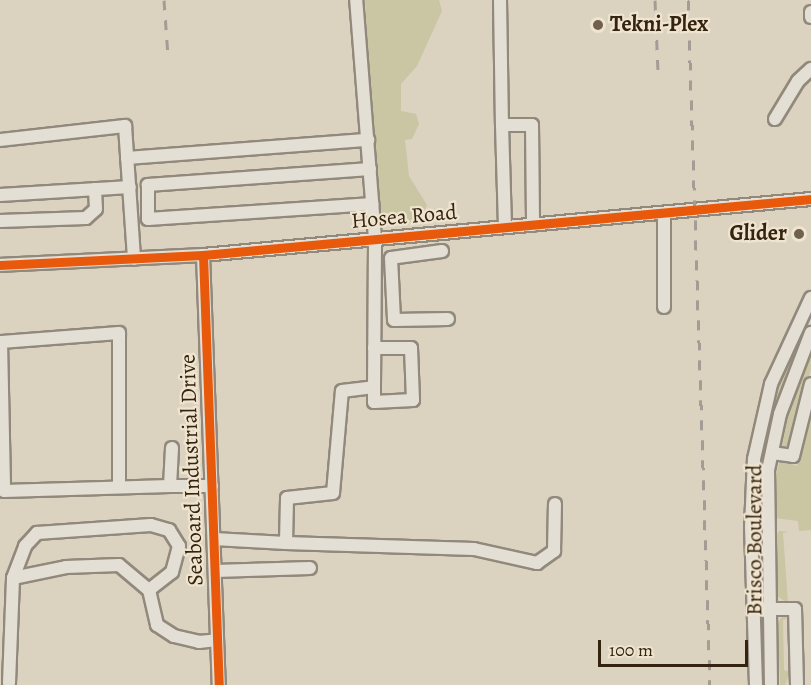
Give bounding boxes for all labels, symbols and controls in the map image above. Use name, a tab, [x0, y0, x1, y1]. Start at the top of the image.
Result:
place label: Tekni-Plex	[610, 12, 708, 38]
marker: Tekni-Plex	[591, 18, 605, 32]
street label: Hosea Road	[350, 199, 458, 235]
place label: Glider	[730, 221, 787, 247]
marker: Glider	[792, 227, 806, 241]
street label: Seaboard Industrial Drive	[175, 354, 209, 586]
street label: Brisco Boulevard	[742, 464, 768, 616]
scale bar	[601, 628, 751, 666]
text: 100 m	[609, 638, 653, 662]

